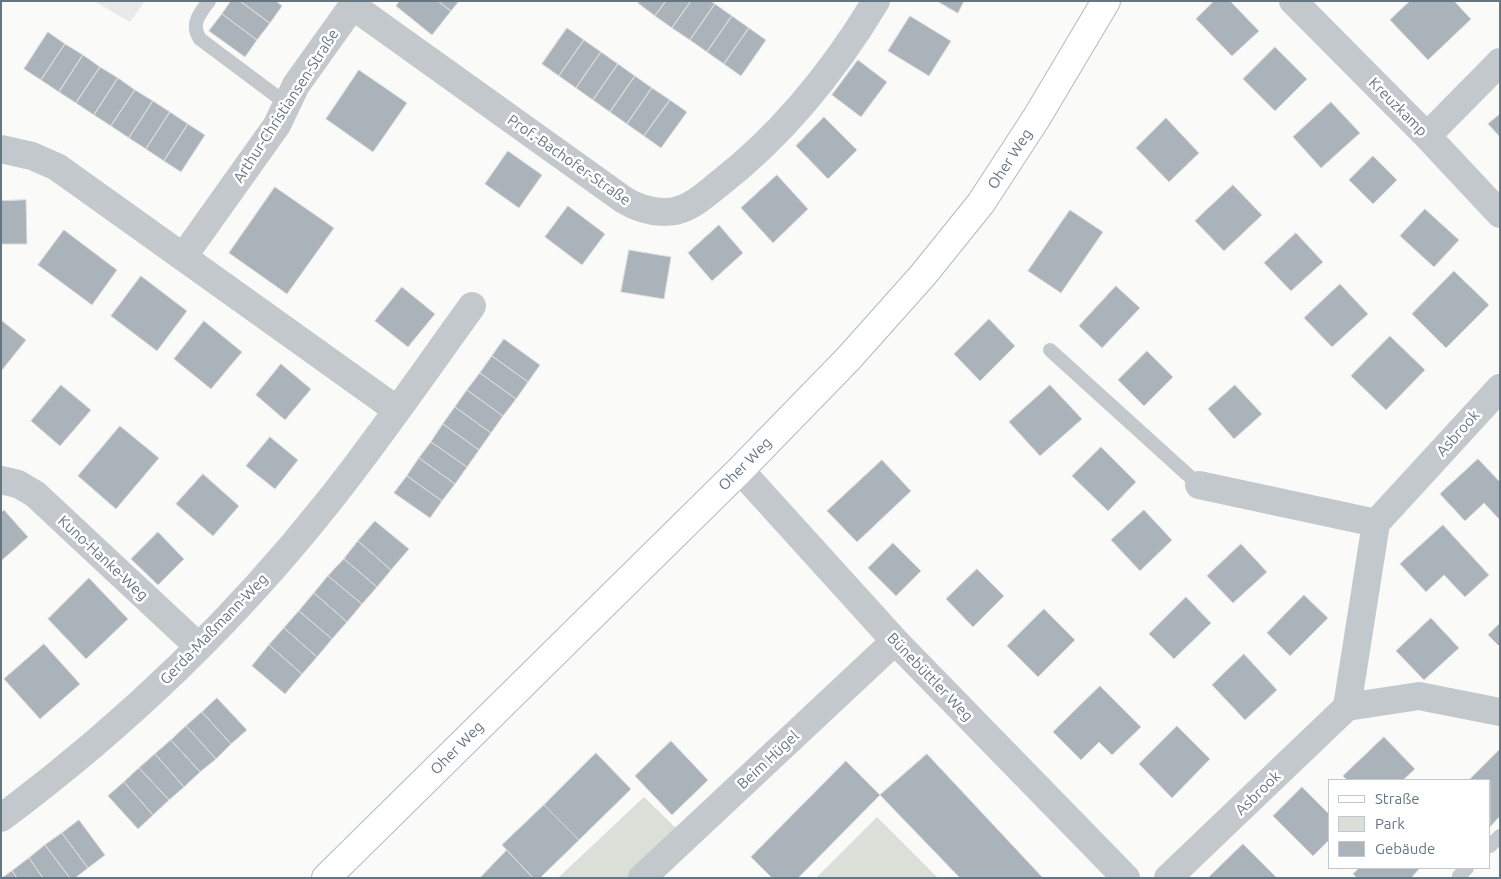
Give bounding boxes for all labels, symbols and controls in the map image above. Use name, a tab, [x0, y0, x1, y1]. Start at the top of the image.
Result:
street label: Arthur-Christiansen-Straße	[229, 26, 343, 186]
street label: Kreuzkamp	[1365, 74, 1431, 140]
street label: Prof.-Bachofer-Straße	[504, 111, 634, 209]
street label: Oher Weg	[984, 126, 1036, 192]
street label: Asbrook	[1433, 406, 1483, 460]
street label: Oher Weg	[715, 434, 775, 494]
street label: Kuno-Hanke-Weg	[54, 512, 152, 604]
street label: Gerda-Maßmann-Weg	[156, 570, 272, 688]
street label: Bünebüttler Weg	[883, 629, 977, 725]
street label: Oher Weg	[427, 718, 487, 778]
street label: Beim Hügel	[733, 727, 803, 793]
street label: Asbrook	[1232, 767, 1284, 819]
legend	[1328, 779, 1491, 869]
text: Straße	[1375, 790, 1419, 807]
text: Park	[1375, 815, 1405, 832]
text: Gebäude	[1375, 840, 1435, 857]

